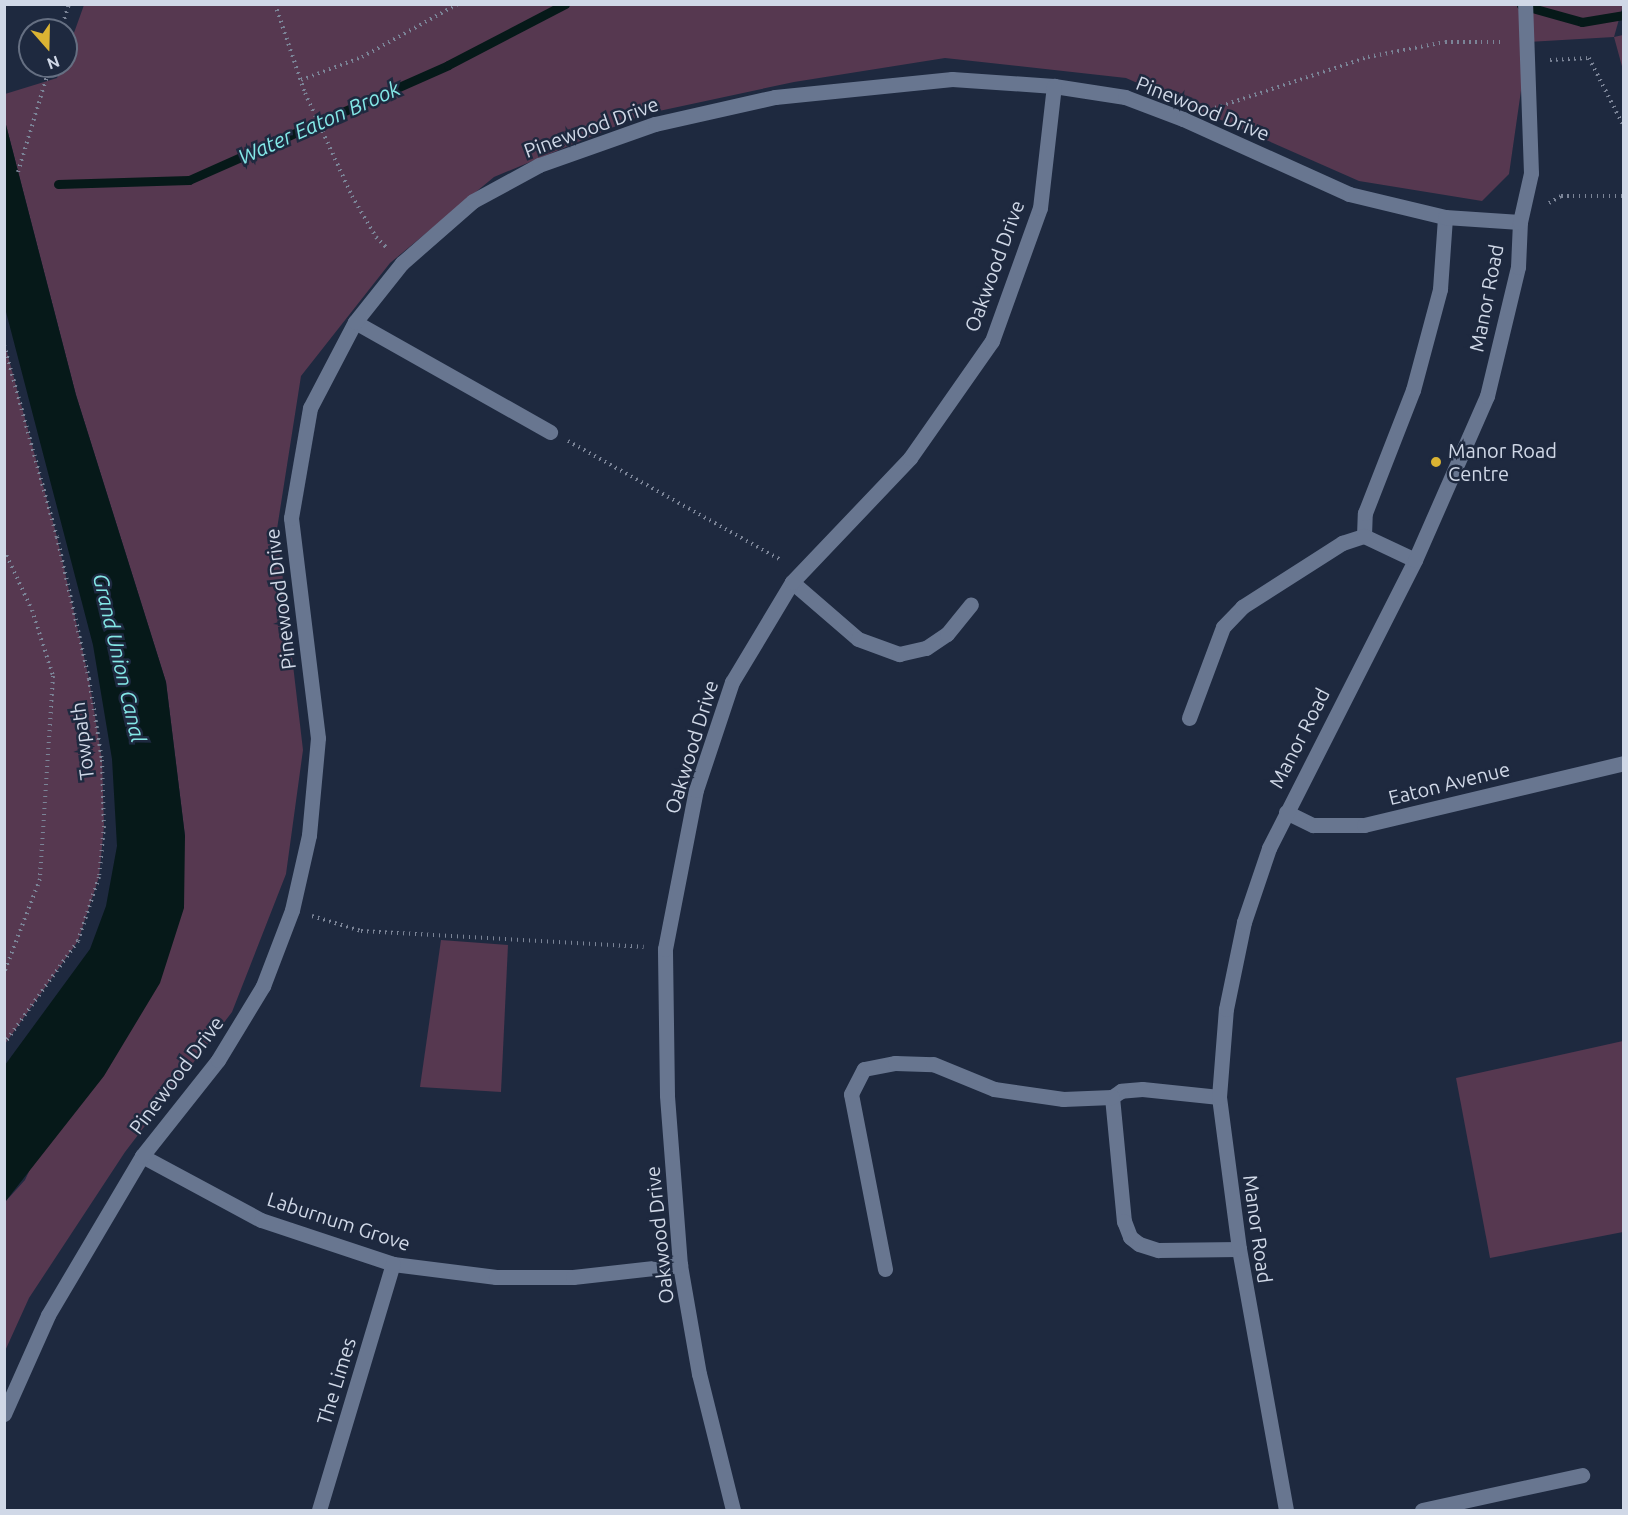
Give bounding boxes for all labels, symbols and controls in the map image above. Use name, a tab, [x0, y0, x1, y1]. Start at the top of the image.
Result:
north arrow	[18, 18, 78, 78]
text: N	[45, 53, 62, 74]
street label: Pinewood Drive	[1133, 70, 1273, 146]
water label: Water Eaton Brook	[234, 75, 404, 169]
street label: Pinewood Drive	[520, 91, 662, 163]
street label: Oakwood Drive	[959, 197, 1029, 335]
street label: Manor Road	[1464, 242, 1508, 354]
place label: Manor Road Centre	[1448, 438, 1557, 485]
marker: Manor Road Centre	[1429, 455, 1443, 469]
street label: Pinewood Drive	[259, 527, 301, 671]
water label: Grand Union Canal	[88, 571, 152, 745]
street label: Oakwood Drive	[659, 677, 723, 817]
street label: Manor Road	[1264, 684, 1334, 792]
street label: Towpath	[65, 701, 99, 781]
street label: Eaton Avenue	[1386, 756, 1512, 810]
street label: Pinewood Drive	[124, 1011, 228, 1139]
street label: Oakwood Drive	[640, 1165, 678, 1305]
street label: Manor Road	[1239, 1173, 1277, 1285]
street label: Laburnum Grove	[264, 1187, 414, 1255]
street label: The Limes	[311, 1334, 361, 1428]

